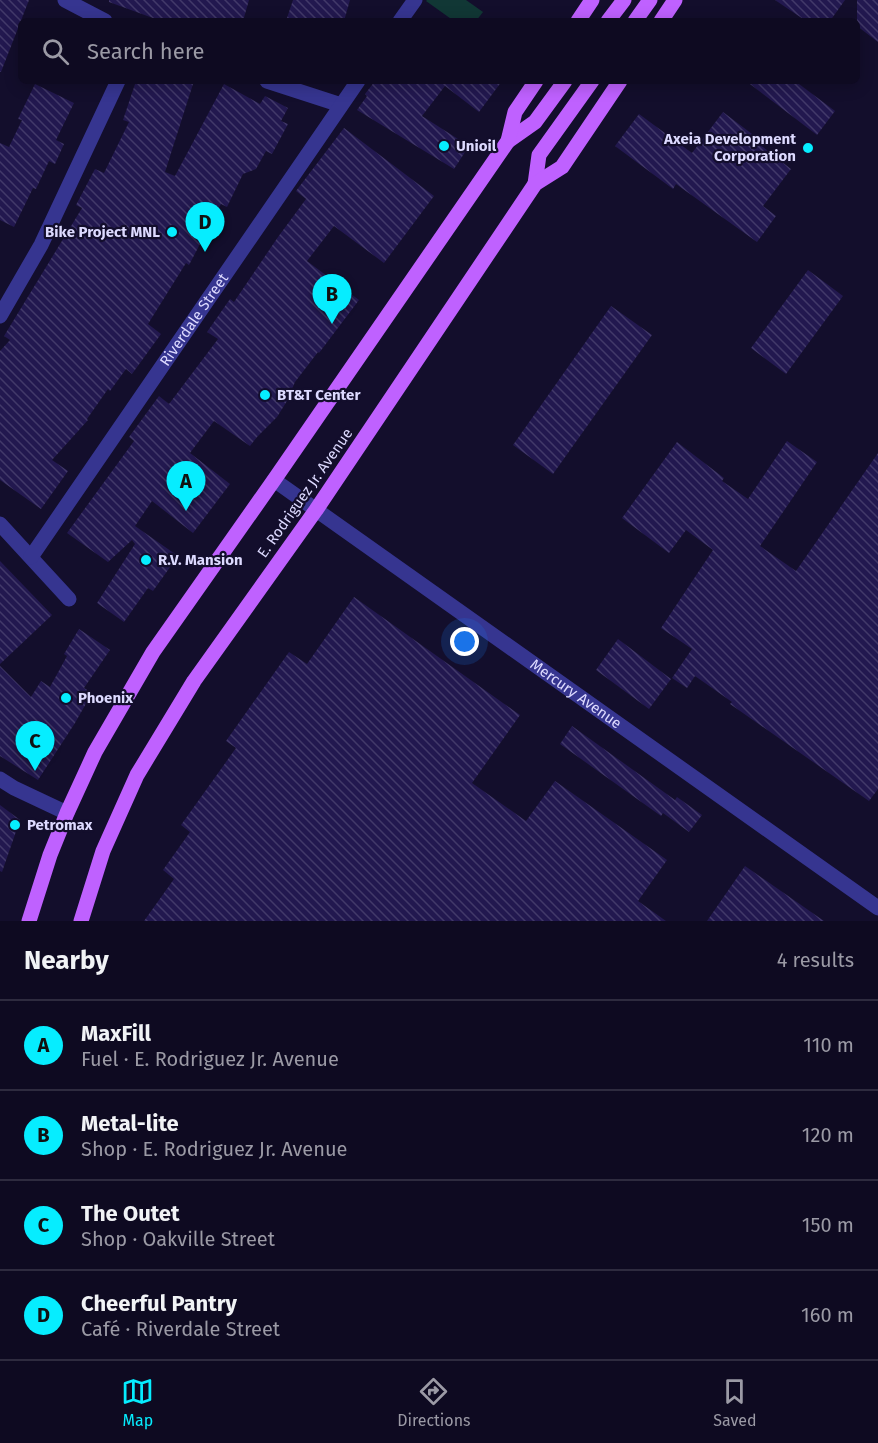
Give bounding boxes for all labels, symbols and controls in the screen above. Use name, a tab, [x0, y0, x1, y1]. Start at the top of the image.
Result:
search box	[18, 18, 860, 84]
icon: search	[39, 35, 72, 68]
text: Search here	[87, 38, 205, 65]
place label: Axeia Development Corporation	[663, 130, 796, 165]
place label: Unioil	[456, 137, 497, 155]
marker: Unioil	[437, 139, 451, 153]
marker: Axeia Development Corporation	[801, 141, 815, 155]
pin: D	[186, 202, 224, 252]
place label: Bike Project MNL	[45, 223, 160, 241]
marker: Bike Project MNL	[165, 225, 179, 239]
street label: Riverdale Street	[156, 269, 233, 369]
pin: B	[312, 274, 352, 324]
place label: BT&T Center	[277, 386, 361, 404]
marker: BT&T Center	[258, 388, 272, 402]
street label: E. Rodriguez Jr. Avenue	[254, 425, 356, 561]
pin: A	[166, 462, 206, 511]
place label: R.V. Mansion	[158, 551, 243, 569]
marker: R.V. Mansion	[139, 553, 153, 567]
your location	[450, 627, 479, 656]
street label: Mercury Avenue	[527, 655, 625, 732]
place label: Phoenix	[78, 689, 133, 707]
marker: Phoenix	[59, 691, 73, 705]
pin: C	[15, 722, 54, 771]
place label: Petromax	[27, 816, 93, 834]
marker: Petromax	[8, 818, 22, 832]
text: Nearby	[24, 945, 109, 976]
text: 4 results	[777, 948, 854, 972]
text: MaxFill	[81, 1020, 151, 1047]
text: A	[38, 1033, 49, 1057]
text: 110 m	[803, 1033, 854, 1057]
text: Fuel · E. Rodriguez Jr. Avenue	[81, 1047, 339, 1071]
text: Metal-lite	[81, 1110, 179, 1137]
text: B	[37, 1123, 50, 1147]
text: 120 m	[802, 1123, 854, 1147]
text: Shop · E. Rodriguez Jr. Avenue	[81, 1137, 348, 1161]
text: The Outet	[81, 1200, 179, 1227]
text: C	[38, 1213, 49, 1237]
text: 150 m	[802, 1213, 854, 1237]
text: Shop · Oakville Street	[81, 1227, 275, 1251]
text: Cheerful Pantry	[81, 1290, 237, 1317]
text: D	[37, 1303, 50, 1327]
text: 160 m	[801, 1303, 854, 1327]
text: Café · Riverdale Street	[81, 1317, 280, 1341]
tab: Map	[121, 1375, 154, 1430]
tab: Directions	[397, 1375, 471, 1430]
tab: Saved	[713, 1375, 757, 1430]

